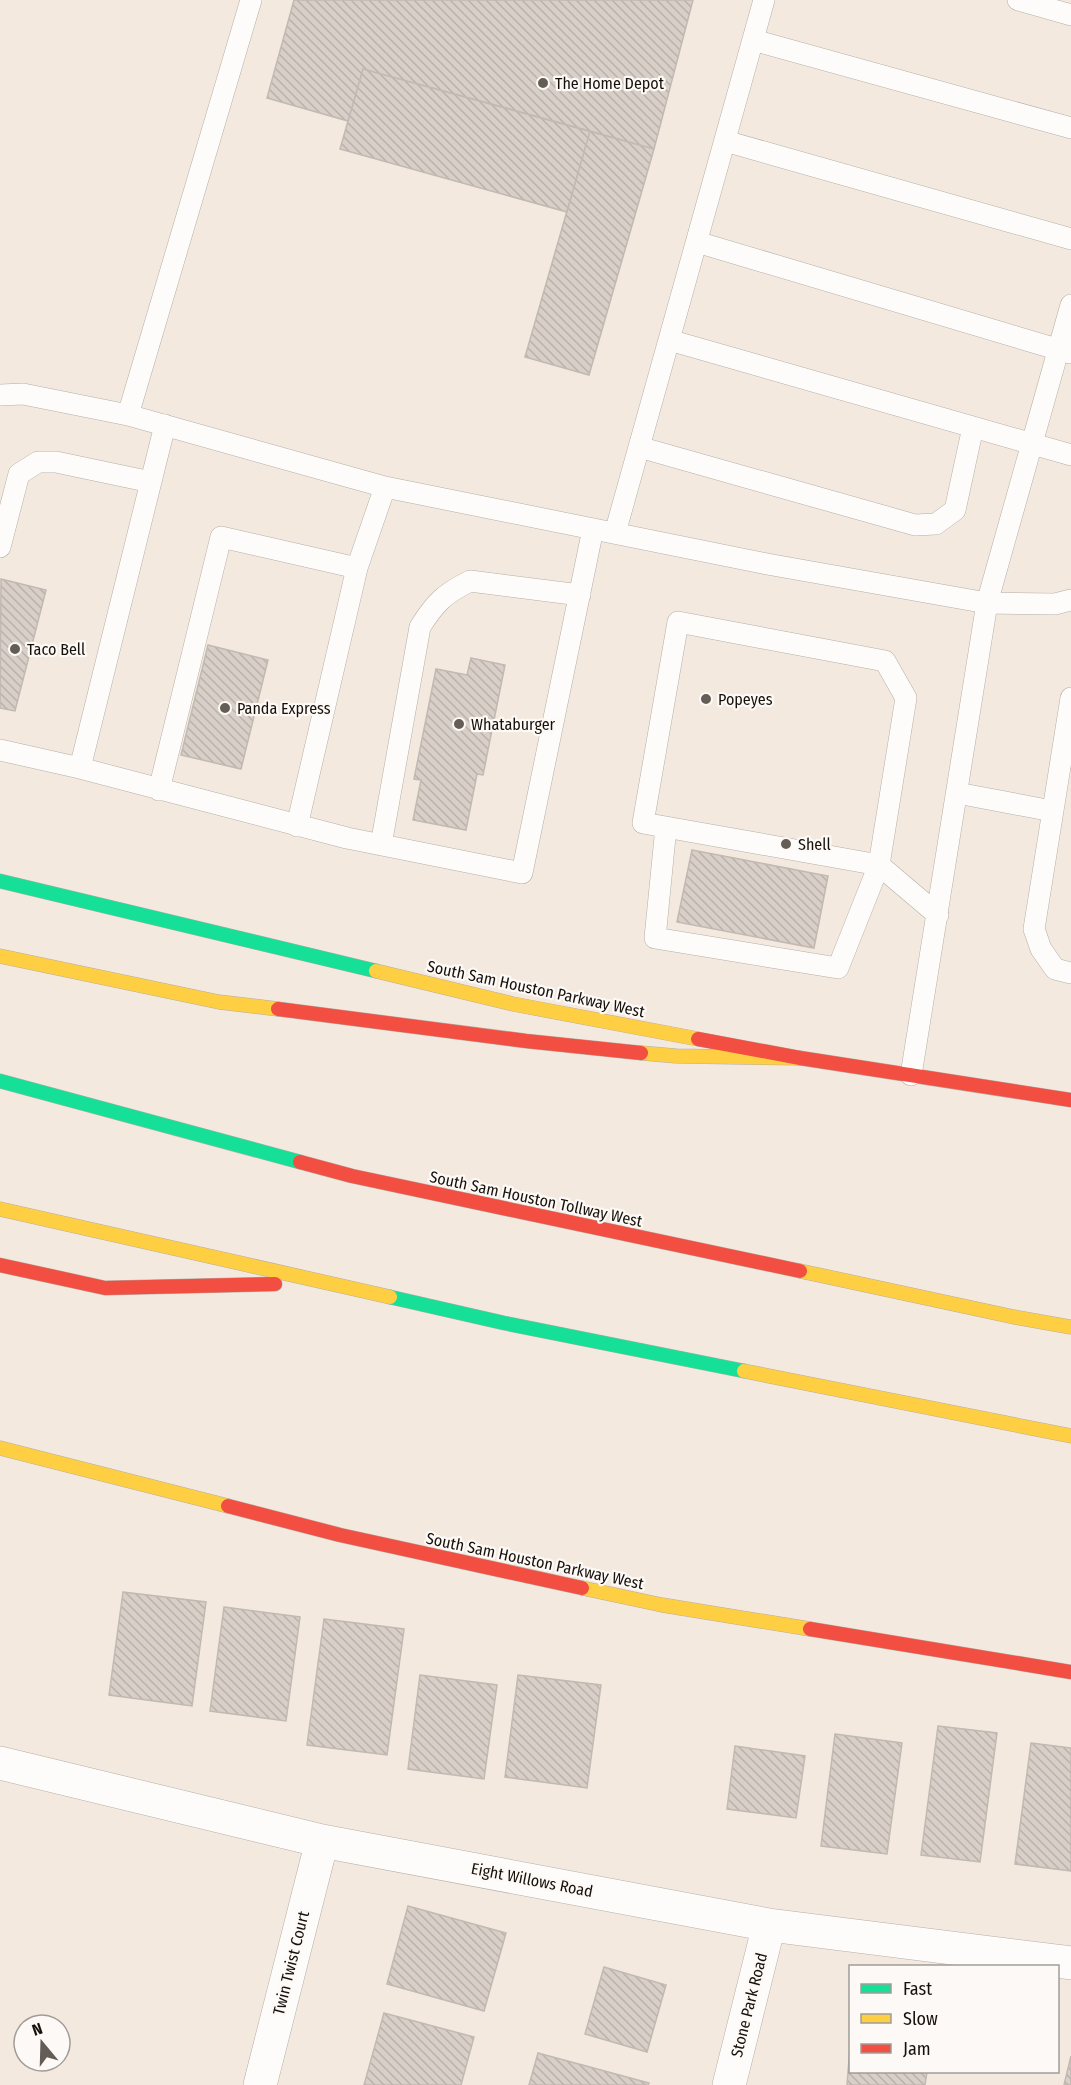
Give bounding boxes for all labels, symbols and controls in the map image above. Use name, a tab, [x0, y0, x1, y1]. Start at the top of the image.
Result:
place label: The Home Depot	[555, 74, 665, 93]
marker: The Home Depot	[536, 76, 550, 90]
place label: Taco Bell	[27, 640, 85, 659]
marker: Taco Bell	[8, 642, 22, 656]
place label: Popeyes	[718, 690, 773, 709]
marker: Popeyes	[699, 692, 713, 706]
place label: Panda Express	[237, 699, 331, 718]
marker: Panda Express	[218, 701, 232, 715]
place label: Whataburger	[471, 715, 556, 734]
marker: Whataburger	[452, 717, 466, 731]
place label: Shell	[798, 835, 831, 854]
marker: Shell	[779, 837, 793, 851]
street label: South Sam Houston Parkway West	[426, 957, 647, 1022]
street label: South Sam Houston Tollway West	[428, 1167, 645, 1231]
street label: South Sam Houston Parkway West	[425, 1529, 646, 1594]
street label: Eight Willows Road	[470, 1859, 594, 1901]
street label: Twin Twist Court	[269, 1908, 313, 2017]
street label: Stone Park Road	[727, 1951, 771, 2059]
legend	[849, 1965, 1059, 2073]
text: Fast	[903, 1978, 932, 2000]
text: Slow	[903, 2008, 938, 2030]
north arrow	[12, 2013, 72, 2073]
text: N	[30, 2019, 45, 2040]
text: Jam	[903, 2038, 931, 2060]

